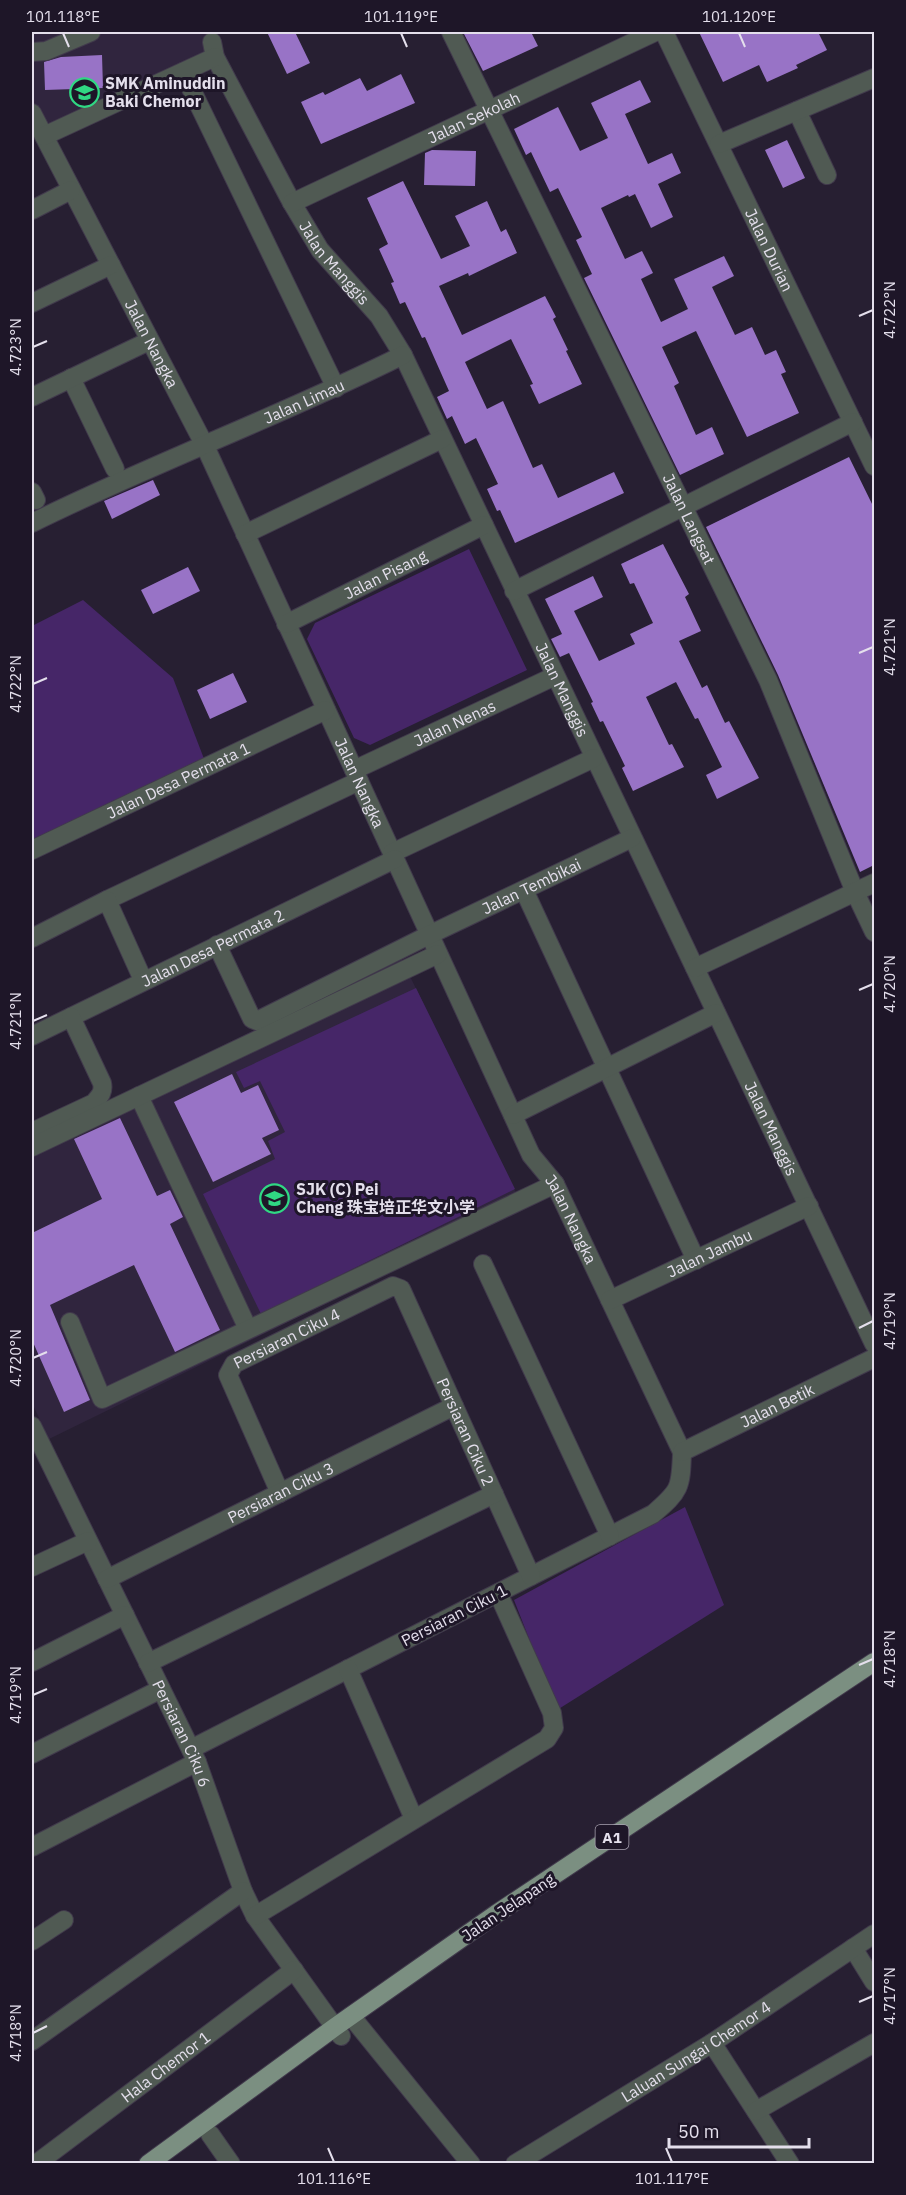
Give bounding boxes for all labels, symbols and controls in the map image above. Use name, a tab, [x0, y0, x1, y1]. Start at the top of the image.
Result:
text: 101.118°E	[26, 7, 100, 26]
text: 101.119°E	[364, 7, 438, 26]
text: 101.120°E	[702, 7, 776, 26]
place label: SMK Aminuddin Baki Chemor	[105, 73, 225, 111]
school or university icon: SMK Aminuddin Baki Chemor	[68, 76, 100, 108]
street label: Jalan Sekolah	[424, 87, 523, 148]
street label: Jalan Durian	[741, 205, 798, 295]
street label: Jalan Manggis	[295, 217, 374, 309]
text: 4.722°N	[880, 281, 899, 339]
street label: Jalan Nangka	[121, 296, 183, 392]
text: 4.723°N	[6, 318, 25, 376]
street label: Jalan Limau	[261, 375, 347, 428]
street label: Jalan Langsat	[659, 470, 720, 568]
street label: Jalan Pisang	[341, 545, 431, 603]
text: 4.721°N	[880, 618, 899, 676]
street label: Jalan Manggis	[531, 639, 593, 740]
text: 4.722°N	[6, 655, 25, 713]
street label: Jalan Nenas	[410, 695, 499, 751]
street label: Jalan Nangka	[331, 735, 389, 831]
street label: Jalan Desa Permata 1	[103, 738, 253, 823]
street label: Jalan Tembikai	[479, 854, 584, 918]
street label: Jalan Desa Permata 2	[138, 905, 287, 991]
text: 4.720°N	[880, 955, 899, 1013]
text: 4.721°N	[6, 992, 25, 1050]
street label: Jalan Manggis	[740, 1078, 802, 1179]
street label: Jalan Nangka	[541, 1170, 602, 1267]
place label: SJK (C) Pei Cheng 珠宝培正华文小学	[296, 1179, 475, 1217]
school or university icon: SJK (C) Pei Cheng 珠宝培正华文小学	[259, 1182, 291, 1214]
street label: Jalan Jambu	[664, 1224, 755, 1282]
text: 4.719°N	[880, 1292, 899, 1350]
street label: Persiaran Ciku 4	[230, 1304, 343, 1373]
text: 4.720°N	[6, 1329, 25, 1387]
street label: Persiaran Ciku 2	[433, 1375, 499, 1489]
street label: Jalan Betik	[737, 1379, 818, 1432]
street label: Persiaran Ciku 3	[224, 1458, 337, 1527]
street label: Persiaran Ciku 1	[398, 1580, 510, 1650]
text: 4.718°N	[880, 1630, 899, 1688]
text: 4.719°N	[6, 1666, 25, 1724]
street label: Persiaran Ciku 6	[148, 1676, 215, 1790]
road number: A1	[596, 1825, 628, 1849]
street label: Jalan Jelapang	[458, 1868, 559, 1945]
text: 4.717°N	[880, 1967, 899, 2025]
street label: Laluan Sungai Chemor 4	[617, 1996, 775, 2106]
text: 4.718°N	[6, 2004, 25, 2062]
street label: Hala Chemor 1	[117, 2027, 214, 2107]
scale bar	[669, 2111, 808, 2149]
text: 50 m	[678, 2120, 720, 2143]
text: 101.116°E	[297, 2169, 371, 2188]
text: 101.117°E	[635, 2169, 709, 2188]

